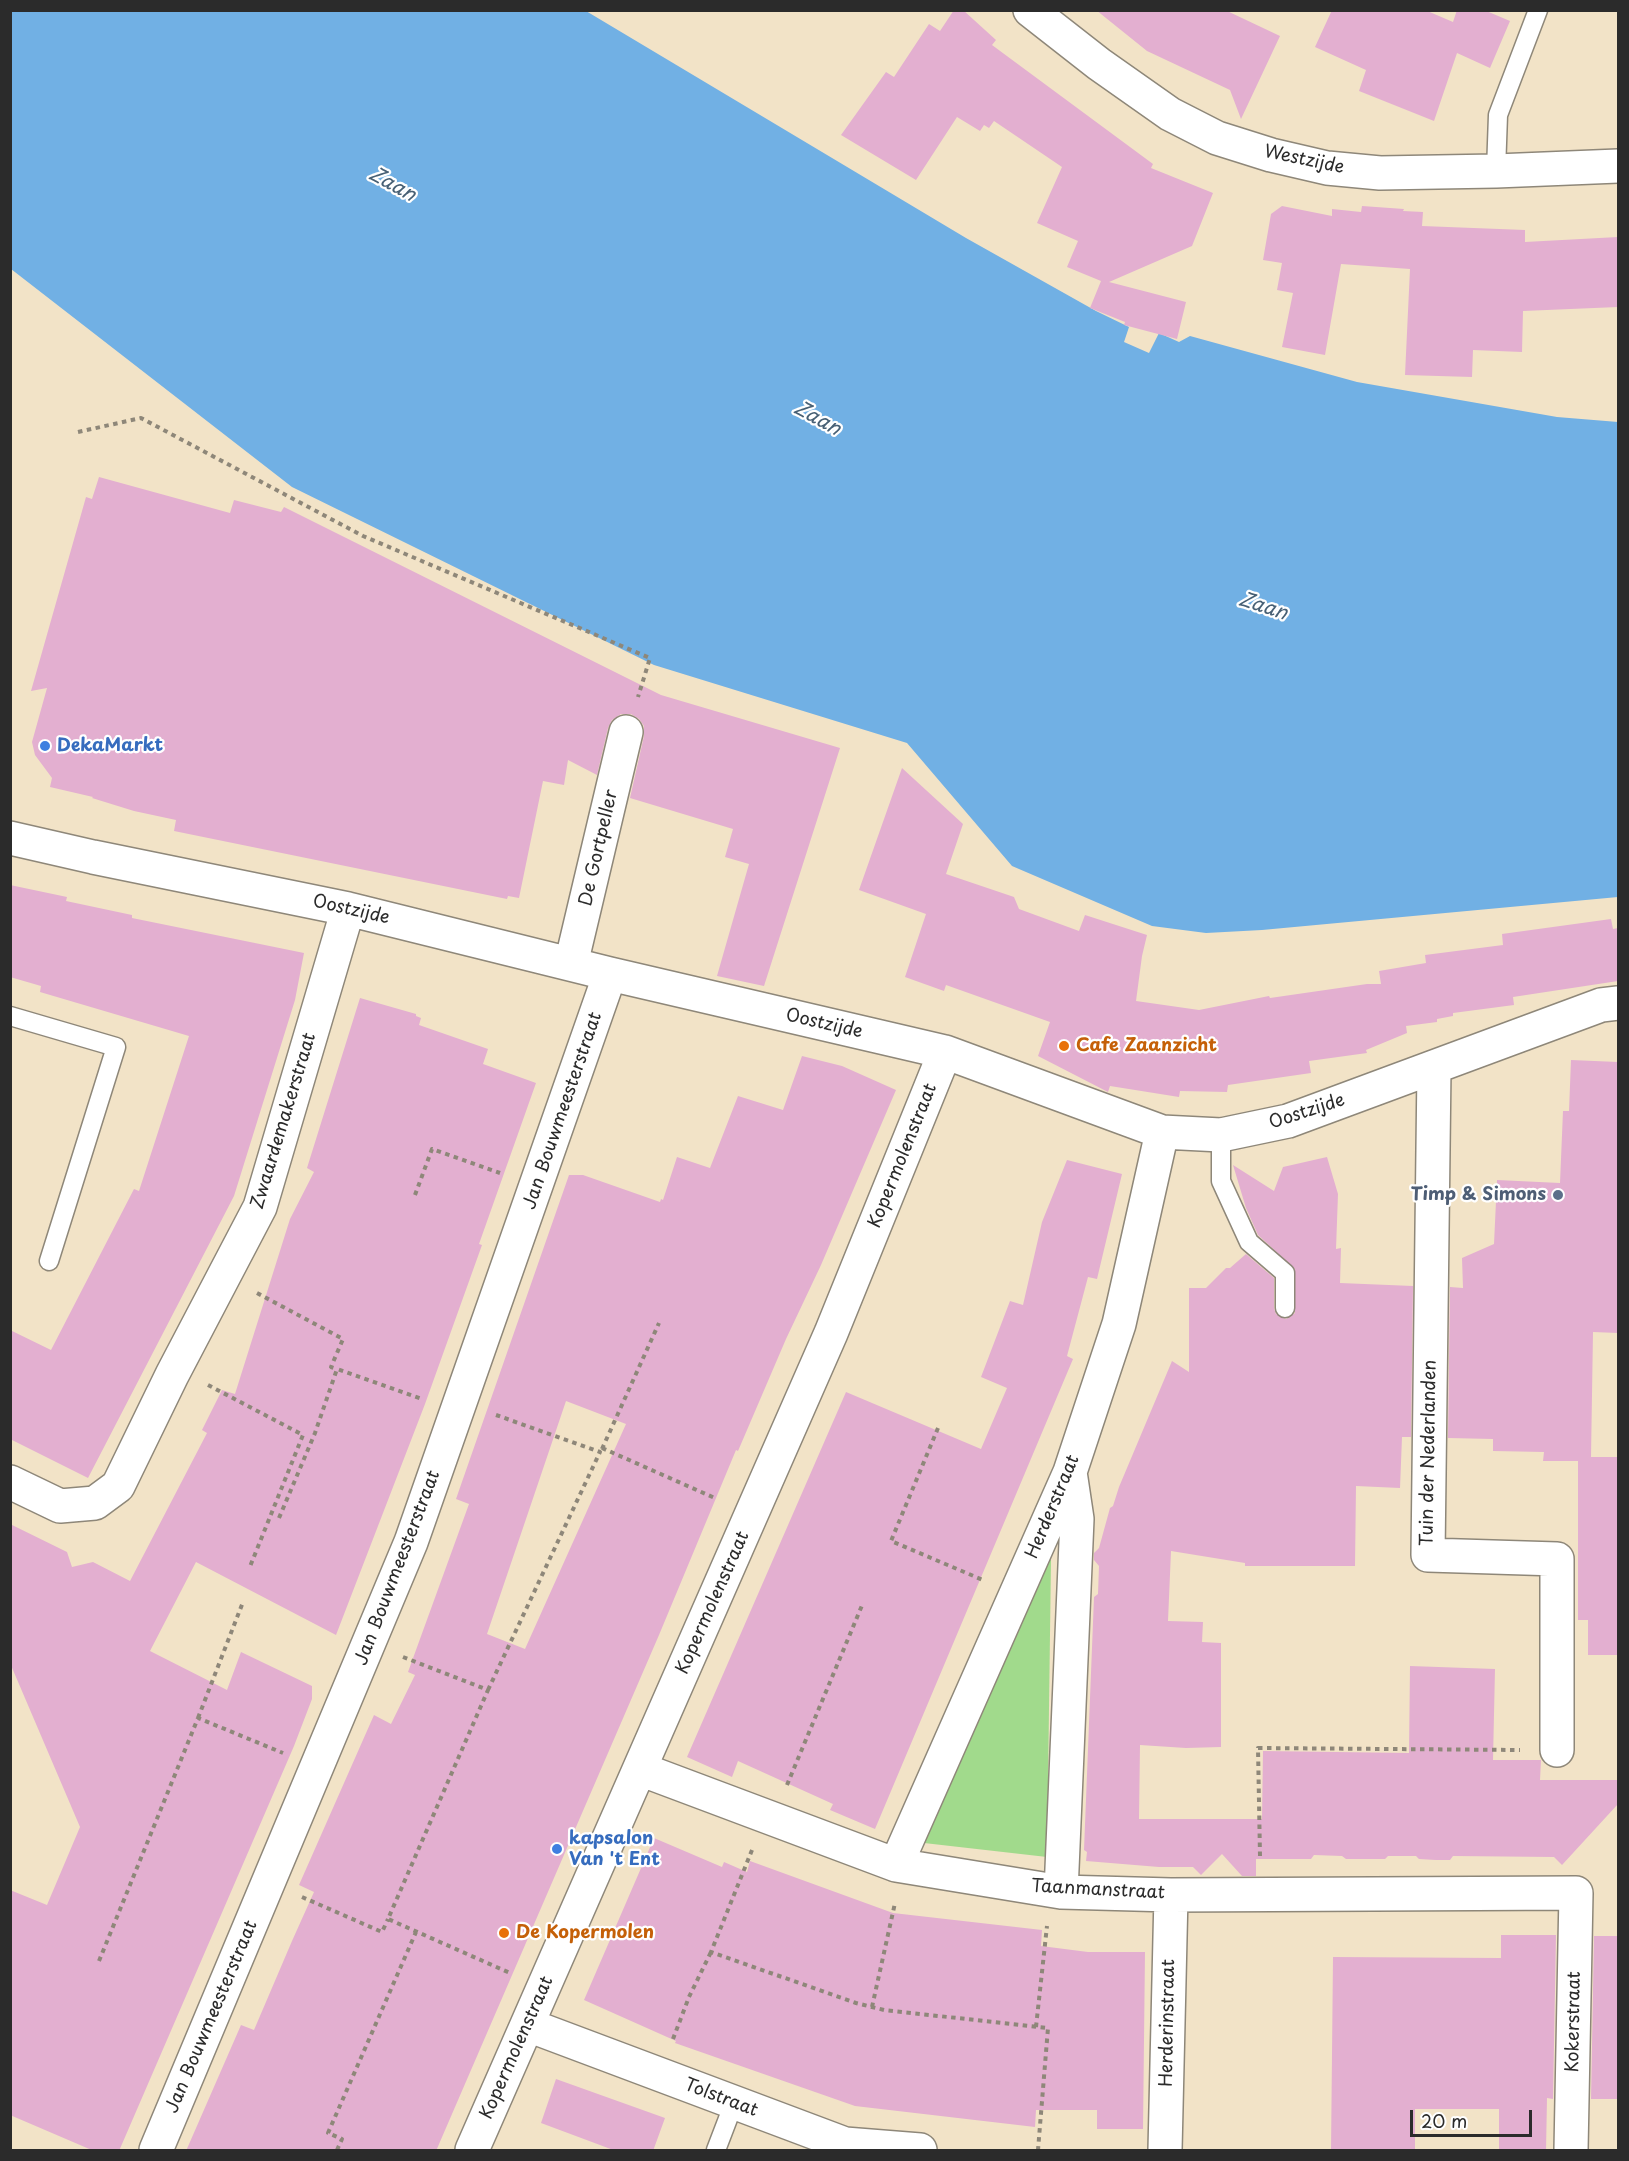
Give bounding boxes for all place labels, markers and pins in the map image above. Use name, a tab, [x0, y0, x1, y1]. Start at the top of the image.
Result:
place label: DekaMarkt	[57, 735, 163, 757]
marker: DekaMarkt	[38, 739, 52, 753]
place label: Cafe Zaanzicht	[1076, 1035, 1217, 1057]
marker: Cafe Zaanzicht	[1057, 1039, 1071, 1053]
place label: Timp & Simons	[1411, 1184, 1546, 1206]
marker: Timp & Simons	[1551, 1188, 1565, 1202]
place label: kapsalon Van 't Ent	[569, 1828, 660, 1870]
marker: kapsalon Van 't Ent	[550, 1842, 564, 1856]
place label: De Kopermolen	[516, 1922, 654, 1944]
marker: De Kopermolen	[497, 1926, 511, 1940]

